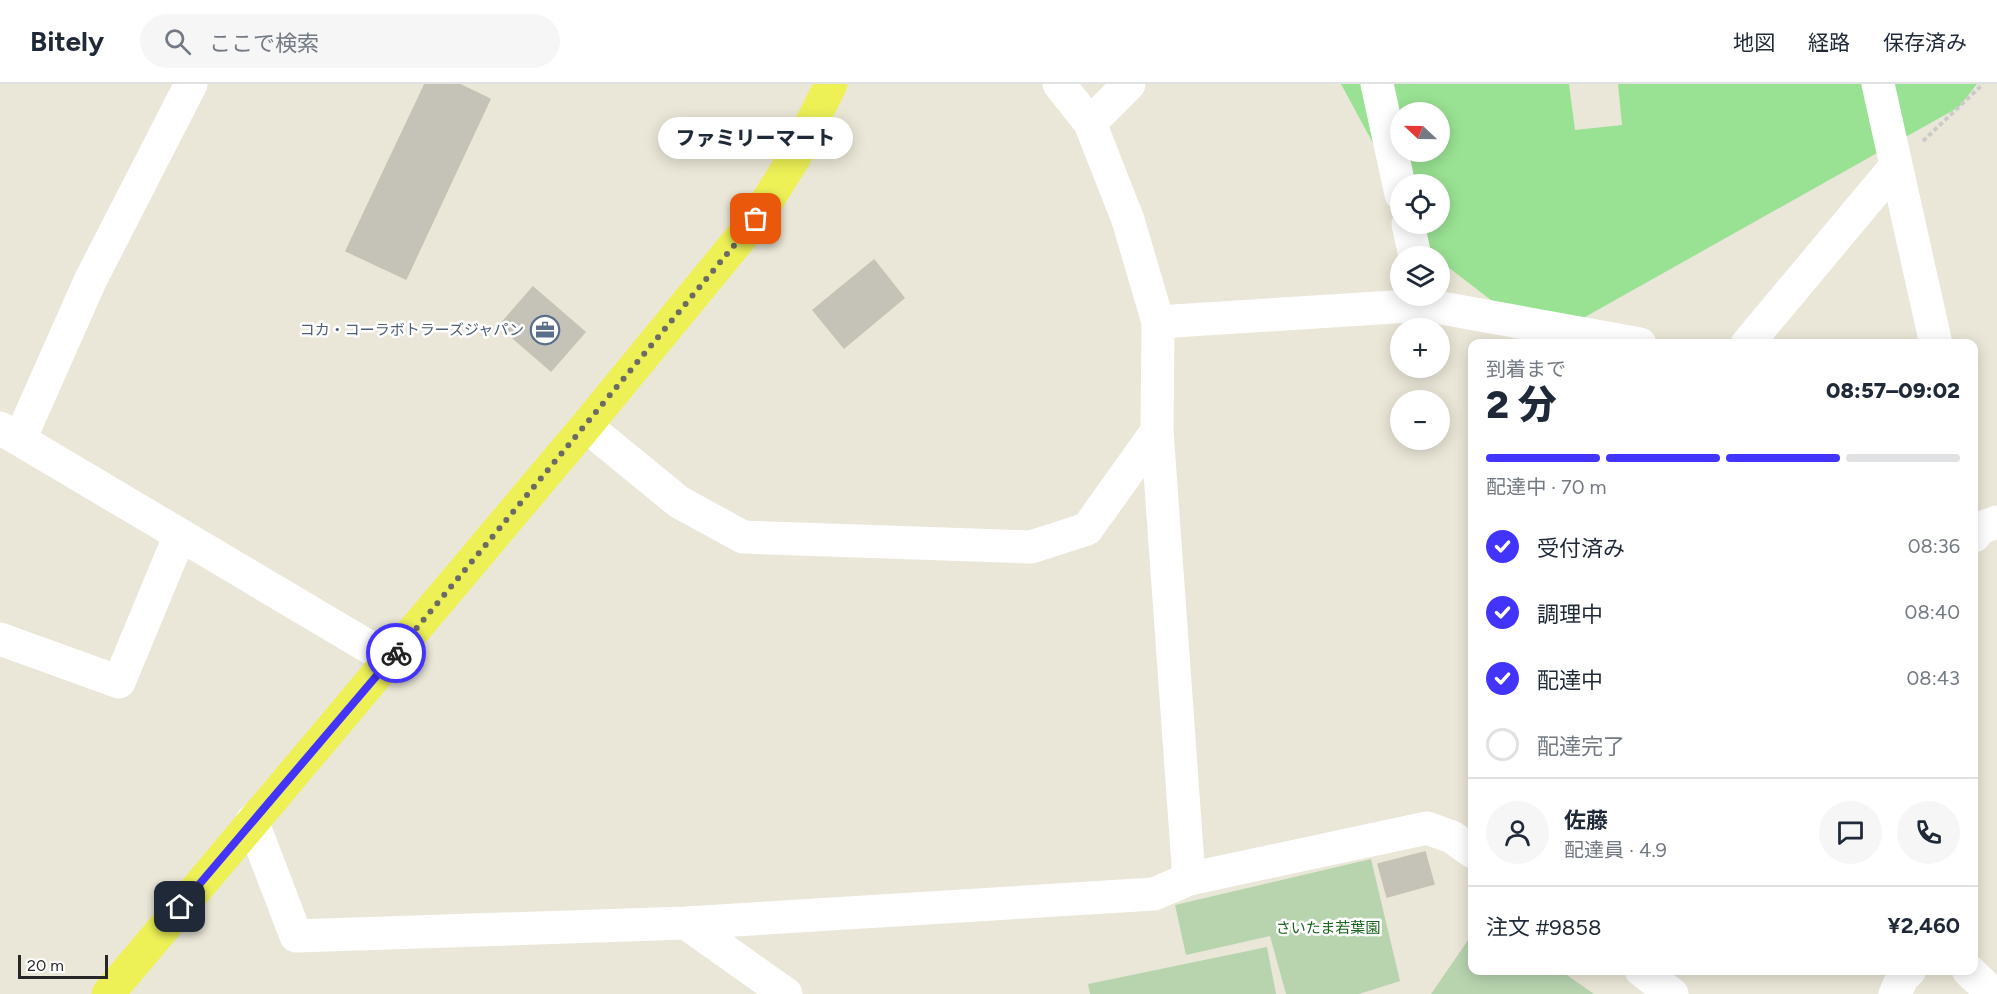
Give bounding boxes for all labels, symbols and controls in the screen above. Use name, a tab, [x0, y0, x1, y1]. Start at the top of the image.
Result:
search box	[140, 14, 560, 68]
text: Bitely	[30, 24, 104, 58]
icon: search	[161, 25, 194, 58]
text: ここで検索	[209, 30, 319, 57]
text: 地図	[1733, 30, 1775, 55]
text: 経路	[1808, 30, 1850, 55]
text: 保存済み	[1883, 30, 1967, 55]
north arrow	[1390, 102, 1450, 162]
map controls	[1390, 102, 1450, 450]
callout: ファミリーマート	[658, 117, 854, 159]
text: ファミリーマート	[676, 126, 836, 150]
button: locate	[1390, 174, 1450, 234]
pin	[730, 193, 781, 244]
icon: bag	[739, 202, 772, 235]
button: layers	[1390, 246, 1450, 306]
office icon: コカ・コーラボトラーズジャパン	[529, 314, 561, 346]
button: +	[1390, 318, 1450, 378]
place label: コカ・コーラボトラーズジャパン	[300, 321, 524, 339]
text: 到着まで	[1486, 357, 1566, 381]
text: 08:57–09:02	[1826, 377, 1960, 404]
text: 2 分	[1486, 381, 1557, 428]
button: −	[1390, 390, 1450, 450]
text: 配達中 · 70 m	[1486, 475, 1606, 499]
icon: check	[1486, 530, 1519, 563]
text: 08:36	[1908, 534, 1960, 558]
text: 受付済み	[1537, 535, 1625, 562]
icon: check	[1486, 596, 1519, 629]
text: 08:40	[1905, 600, 1960, 624]
text: 調理中	[1537, 601, 1603, 628]
courier	[366, 623, 426, 683]
icon: bike	[380, 637, 413, 670]
icon: check	[1486, 662, 1519, 695]
text: 08:43	[1907, 666, 1960, 690]
text: 配達中	[1537, 667, 1603, 694]
text: 配達完了	[1537, 733, 1625, 760]
button: person	[1486, 801, 1549, 864]
button: chat	[1819, 801, 1882, 864]
button: phone	[1897, 801, 1960, 864]
text: 佐藤	[1564, 807, 1608, 834]
text: 配達員 · 4.9	[1564, 838, 1667, 862]
pin	[154, 881, 205, 932]
icon: home	[163, 890, 196, 923]
text: ¥2,460	[1888, 912, 1960, 939]
text: 注文 #9858	[1486, 914, 1601, 941]
park label: さいたま若葉園	[1276, 919, 1380, 937]
scale bar	[18, 952, 108, 980]
text: 20 m	[27, 956, 64, 975]

